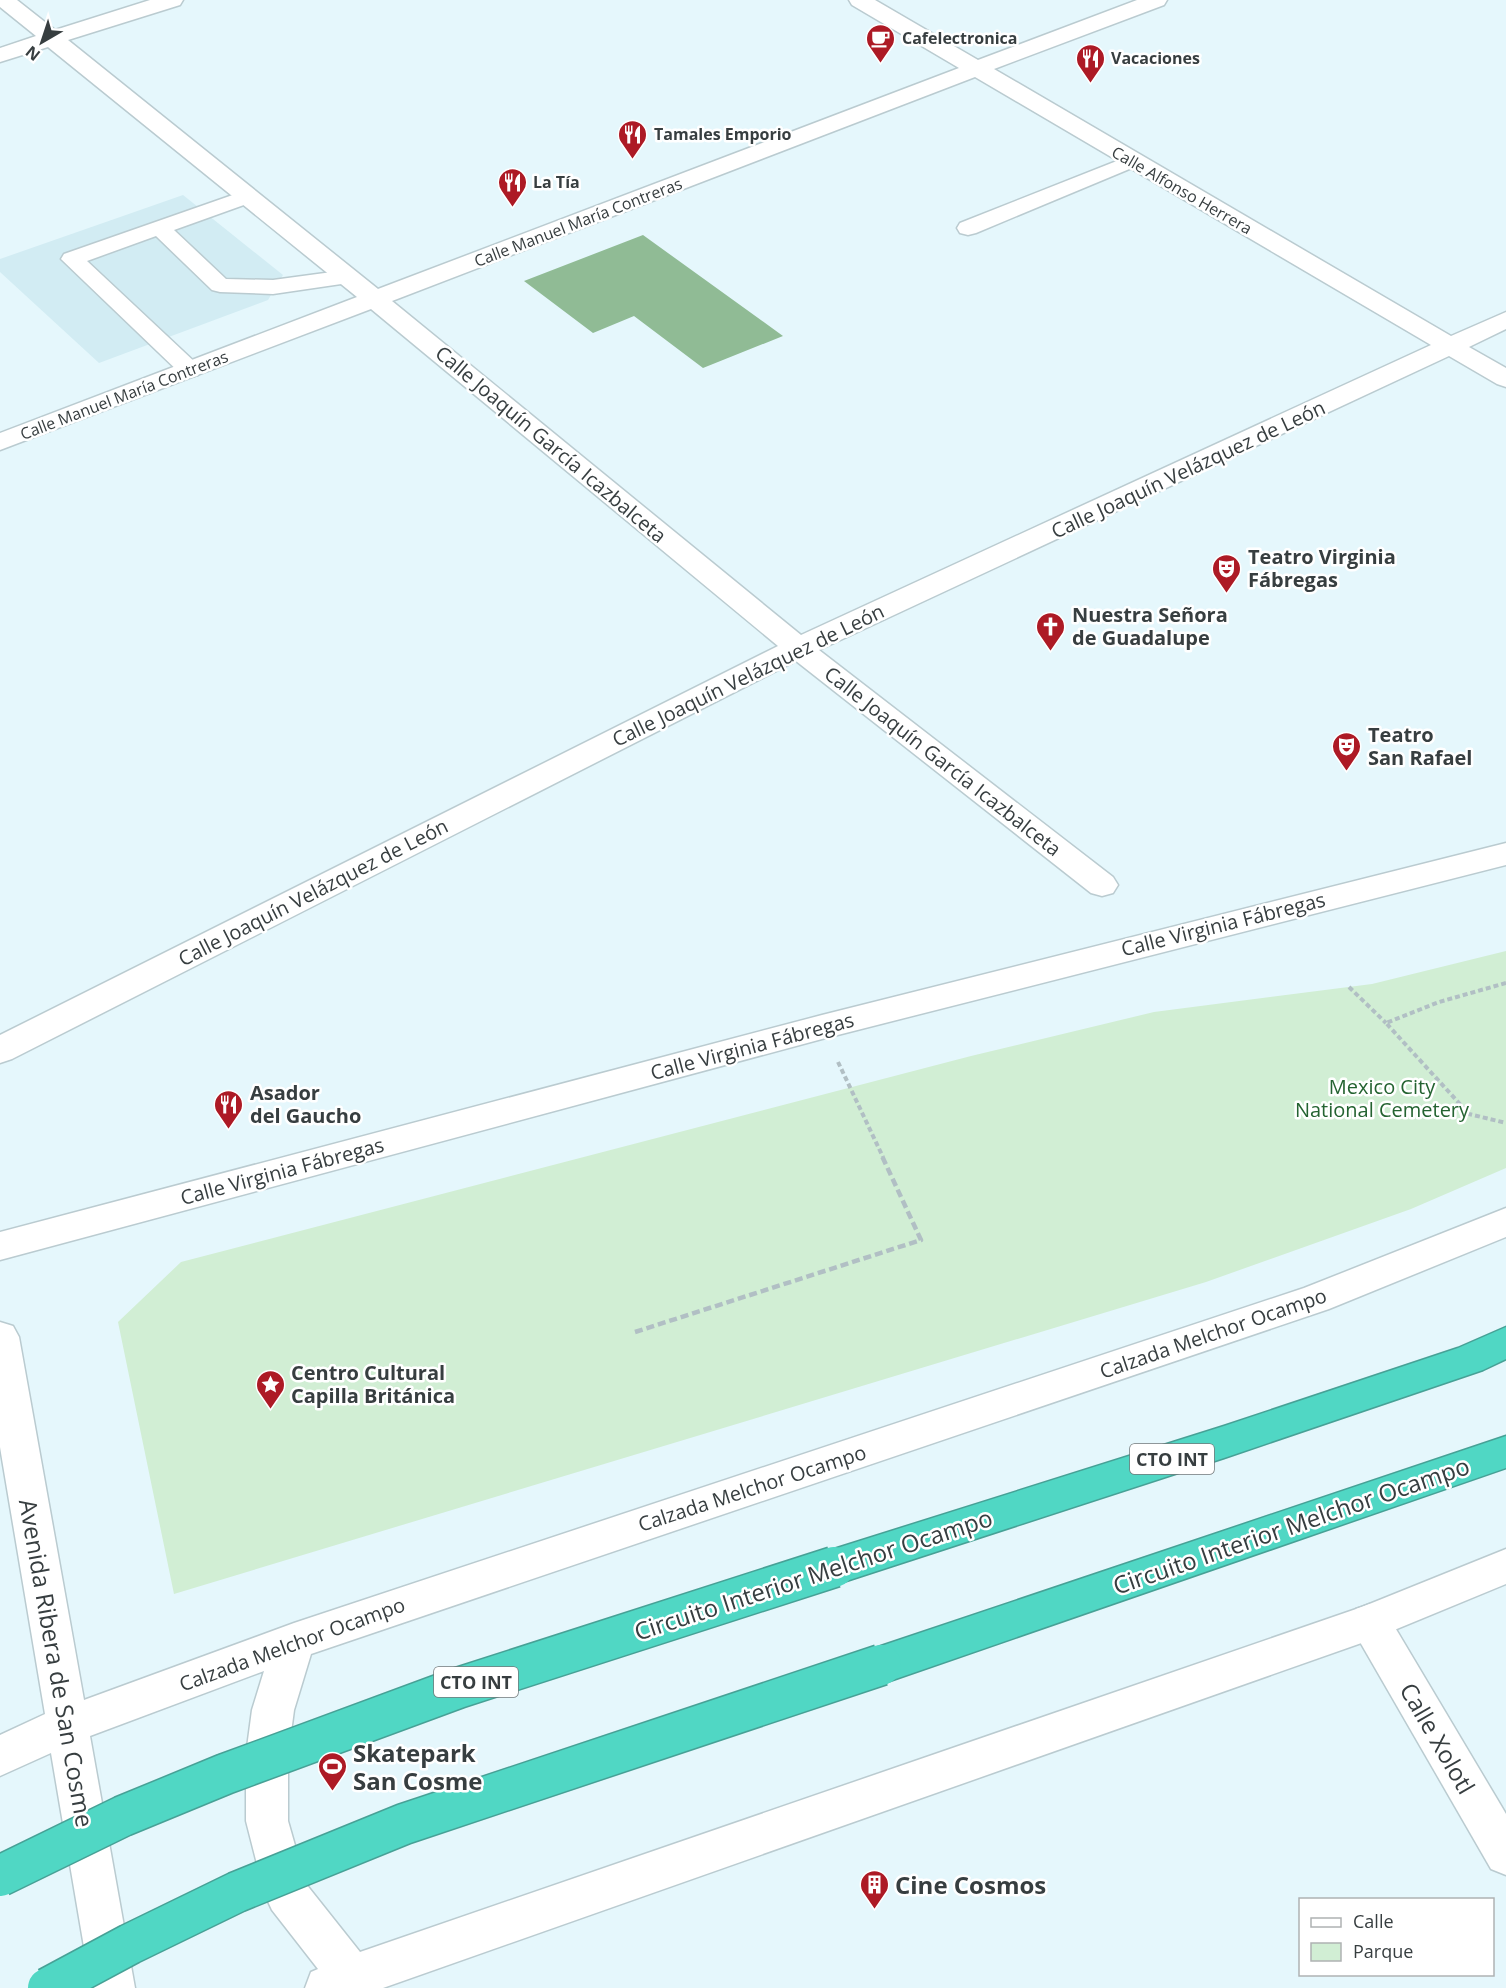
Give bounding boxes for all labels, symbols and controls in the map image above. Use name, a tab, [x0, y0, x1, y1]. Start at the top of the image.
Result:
north arrow	[12, 12, 72, 72]
cafe icon: Cafelectronica	[865, 22, 897, 64]
place label: Cafelectronica	[902, 27, 1017, 49]
text: N	[21, 41, 45, 66]
restaurant icon: Vacaciones	[1074, 42, 1106, 84]
place label: Vacaciones	[1111, 47, 1200, 69]
restaurant icon: Tamales Emporio	[617, 118, 649, 160]
place label: Tamales Emporio	[654, 123, 792, 145]
street label: Calle Alfonso Herrera	[1108, 141, 1256, 239]
restaurant icon: La Tía	[496, 166, 528, 208]
place label: La Tía	[533, 171, 580, 193]
street label: Calle Manuel María Contreras	[471, 172, 685, 272]
street label: Calle Joaquín García Icazbalceta	[430, 339, 672, 549]
street label: Calle Manuel María Contreras	[17, 345, 231, 445]
street label: Calle Joaquín Velázquez de León	[1047, 394, 1329, 544]
place label: Teatro Virginia Fábregas	[1248, 543, 1396, 593]
theatre icon: Teatro Virginia Fábregas	[1211, 552, 1243, 594]
street label: Calle Joaquín Velázquez de León	[608, 597, 888, 753]
place label: Nuestra Señora de Guadalupe	[1072, 601, 1228, 651]
church icon: Nuestra Señora de Guadalupe	[1035, 610, 1067, 652]
street label: Calle Joaquín García Icazbalceta	[819, 660, 1067, 862]
place label: Teatro San Rafael	[1368, 721, 1472, 771]
theatre icon: Teatro San Rafael	[1331, 730, 1363, 772]
street label: Calle Joaquín Velázquez de León	[173, 812, 453, 972]
street label: Calle Virginia Fábregas	[1118, 886, 1328, 962]
street label: Calle Virginia Fábregas	[647, 1006, 857, 1086]
park label: Mexico City National Cemetery	[1295, 1073, 1470, 1123]
place label: Asador del Gaucho	[250, 1079, 361, 1129]
restaurant icon: Asador del Gaucho	[213, 1088, 245, 1130]
street label: Calle Virginia Fábregas	[177, 1131, 387, 1211]
street label: Calzada Melchor Ocampo	[1096, 1281, 1330, 1385]
place label: Centro Cultural Capilla Británica	[291, 1359, 455, 1409]
place icon: Centro Cultural Capilla Británica	[254, 1368, 286, 1410]
street label: Calzada Melchor Ocampo	[634, 1438, 870, 1538]
road number: CTO INT	[1130, 1444, 1214, 1474]
street label: Circuito Interior Melchor Ocampo	[1108, 1448, 1474, 1602]
street label: Avenida Ribera de San Cosme	[12, 1496, 102, 1830]
street label: Circuito Interior Melchor Ocampo	[630, 1500, 996, 1648]
street label: Calzada Melchor Ocampo	[175, 1591, 409, 1697]
road number: CTO INT	[434, 1667, 518, 1697]
street label: Calle Xolotl	[1393, 1676, 1483, 1800]
place label: Skatepark San Cosme	[353, 1736, 483, 1797]
sports icon: Skatepark San Cosme	[316, 1750, 348, 1792]
building icon: Cine Cosmos	[858, 1868, 890, 1910]
place label: Cine Cosmos	[895, 1868, 1046, 1901]
legend	[1299, 1898, 1494, 1976]
text: Calle	[1353, 1909, 1394, 1933]
text: Parque	[1353, 1939, 1413, 1963]

